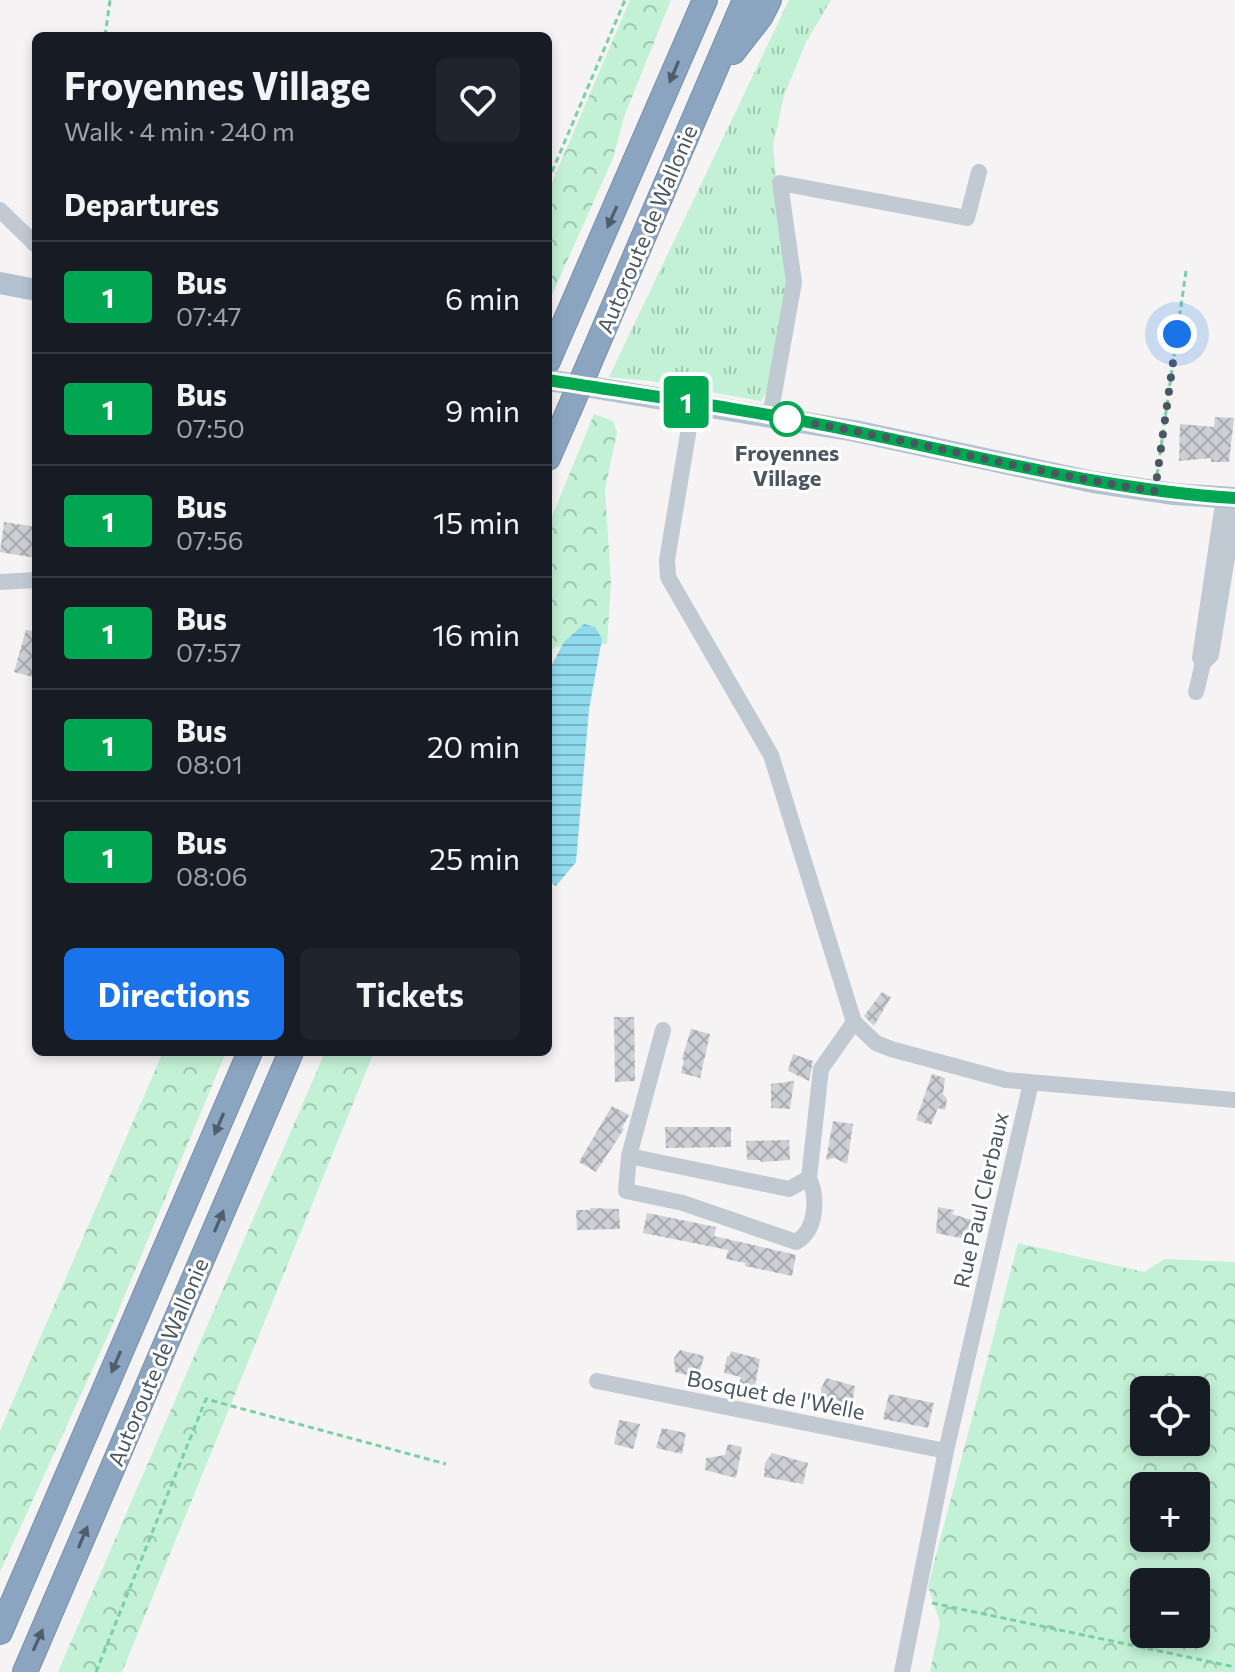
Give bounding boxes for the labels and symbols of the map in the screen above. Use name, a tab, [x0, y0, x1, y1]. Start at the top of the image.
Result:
one-way arrow	[668, 60, 681, 84]
street label: Autoroute de Wallonie	[590, 121, 703, 337]
one-way arrow	[605, 205, 618, 229]
your location	[1157, 314, 1197, 354]
line badge: 1	[660, 376, 712, 428]
marker: Froyennes Village	[770, 402, 804, 436]
place label: Froyennes Village	[735, 439, 839, 491]
street label: Rue Paul Clerbaux	[947, 1109, 1014, 1290]
one-way arrow	[213, 1112, 226, 1135]
one-way arrow	[212, 1209, 225, 1233]
street label: Autoroute de Wallonie	[101, 1254, 214, 1470]
one-way arrow	[110, 1350, 123, 1374]
street label: Bosquet de l'Welle	[685, 1364, 867, 1425]
one-way arrow	[76, 1525, 89, 1549]
one-way arrow	[32, 1629, 45, 1652]

